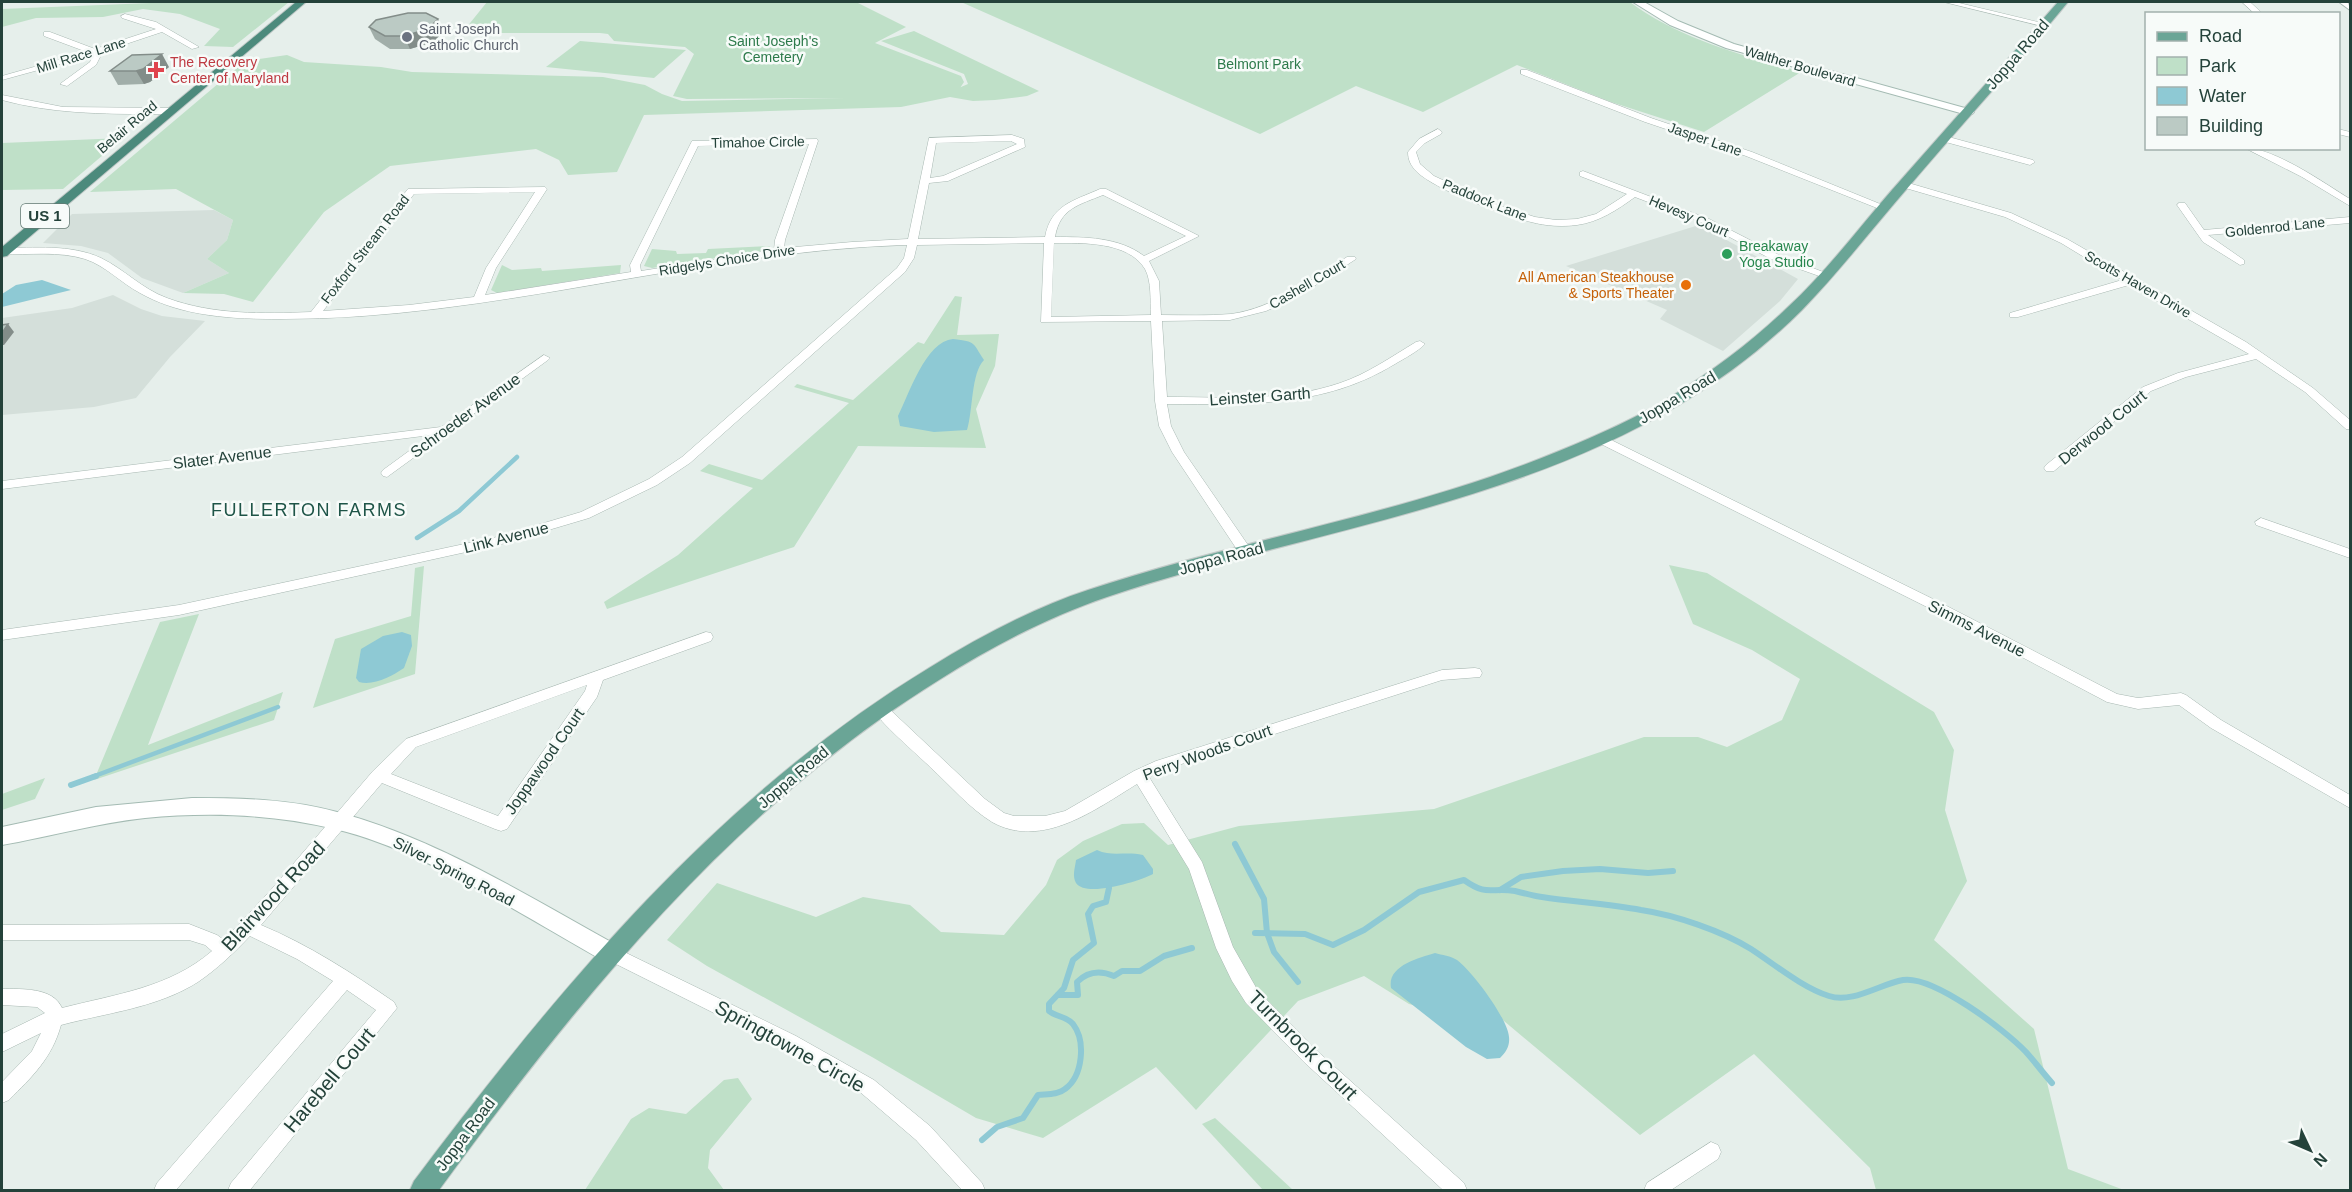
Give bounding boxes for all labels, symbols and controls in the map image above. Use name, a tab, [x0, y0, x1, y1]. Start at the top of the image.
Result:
legend	[2145, 12, 2340, 150]
street label: Joppa Road	[1983, 16, 2052, 92]
place label: Saint Joseph Catholic Church	[419, 21, 519, 53]
text: Road	[2199, 26, 2242, 46]
marker: Saint Joseph Catholic Church	[400, 30, 414, 44]
park label: Saint Joseph's Cemetery	[728, 33, 818, 65]
street label: Mill Race Lane	[34, 34, 128, 76]
street label: Walther Boulevard	[1743, 43, 1857, 89]
place label: The Recovery Center of Maryland	[170, 54, 289, 86]
park label: Belmont Park	[1217, 56, 1302, 72]
text: Park	[2199, 56, 2237, 76]
marker: The Recovery Center of Maryland	[147, 61, 165, 79]
text: Water	[2199, 86, 2246, 106]
street label: Belair Road	[94, 97, 160, 157]
text: Building	[2199, 116, 2263, 136]
street label: Jasper Lane	[1666, 119, 1744, 159]
street label: Timahoe Circle	[711, 133, 805, 151]
street label: Paddock Lane	[1440, 176, 1530, 224]
street label: Foxford Stream Road	[317, 191, 413, 307]
street label: Hevesy Court	[1647, 192, 1731, 240]
road number: US 1	[21, 204, 69, 228]
street label: Goldenrod Lane	[2224, 214, 2326, 240]
place label: Breakaway Yoga Studio	[1739, 238, 1814, 270]
street label: Ridgelys Choice Drive	[658, 241, 796, 279]
marker: Breakaway Yoga Studio	[1720, 247, 1734, 261]
street label: Scotts Haven Drive	[2082, 247, 2194, 321]
street label: Cashell Court	[1266, 256, 1348, 312]
place label: All American Steakhouse & Sports Theater	[1518, 269, 1674, 301]
marker: All American Steakhouse & Sports Theater	[1679, 278, 1693, 292]
street label: Joppa Road	[1636, 368, 1719, 427]
street label: Schroeder Avenue	[407, 370, 524, 461]
street label: Leinster Garth	[1209, 384, 1311, 409]
street label: Derwood Court	[2055, 387, 2150, 468]
street label: Slater Avenue	[172, 443, 272, 472]
district label: FULLERTON FARMS	[211, 500, 407, 520]
street label: Link Avenue	[462, 519, 550, 556]
street label: Joppa Road	[1177, 539, 1265, 578]
street label: Simms Avenue	[1926, 597, 2028, 660]
street label: Joppawood Court	[501, 705, 588, 818]
street label: Perry Woods Court	[1140, 721, 1274, 784]
street label: Joppa Road	[755, 743, 832, 812]
street label: Silver Spring Road	[390, 834, 517, 909]
street label: Blairwood Road	[217, 837, 329, 955]
street label: Turnbrook Court	[1244, 986, 1362, 1104]
street label: Springtowne Circle	[711, 996, 869, 1096]
street label: Harebell Court	[279, 1023, 379, 1136]
street label: Joppa Road	[433, 1095, 498, 1174]
north arrow	[2280, 1120, 2340, 1180]
text: N	[2310, 1150, 2331, 1170]

